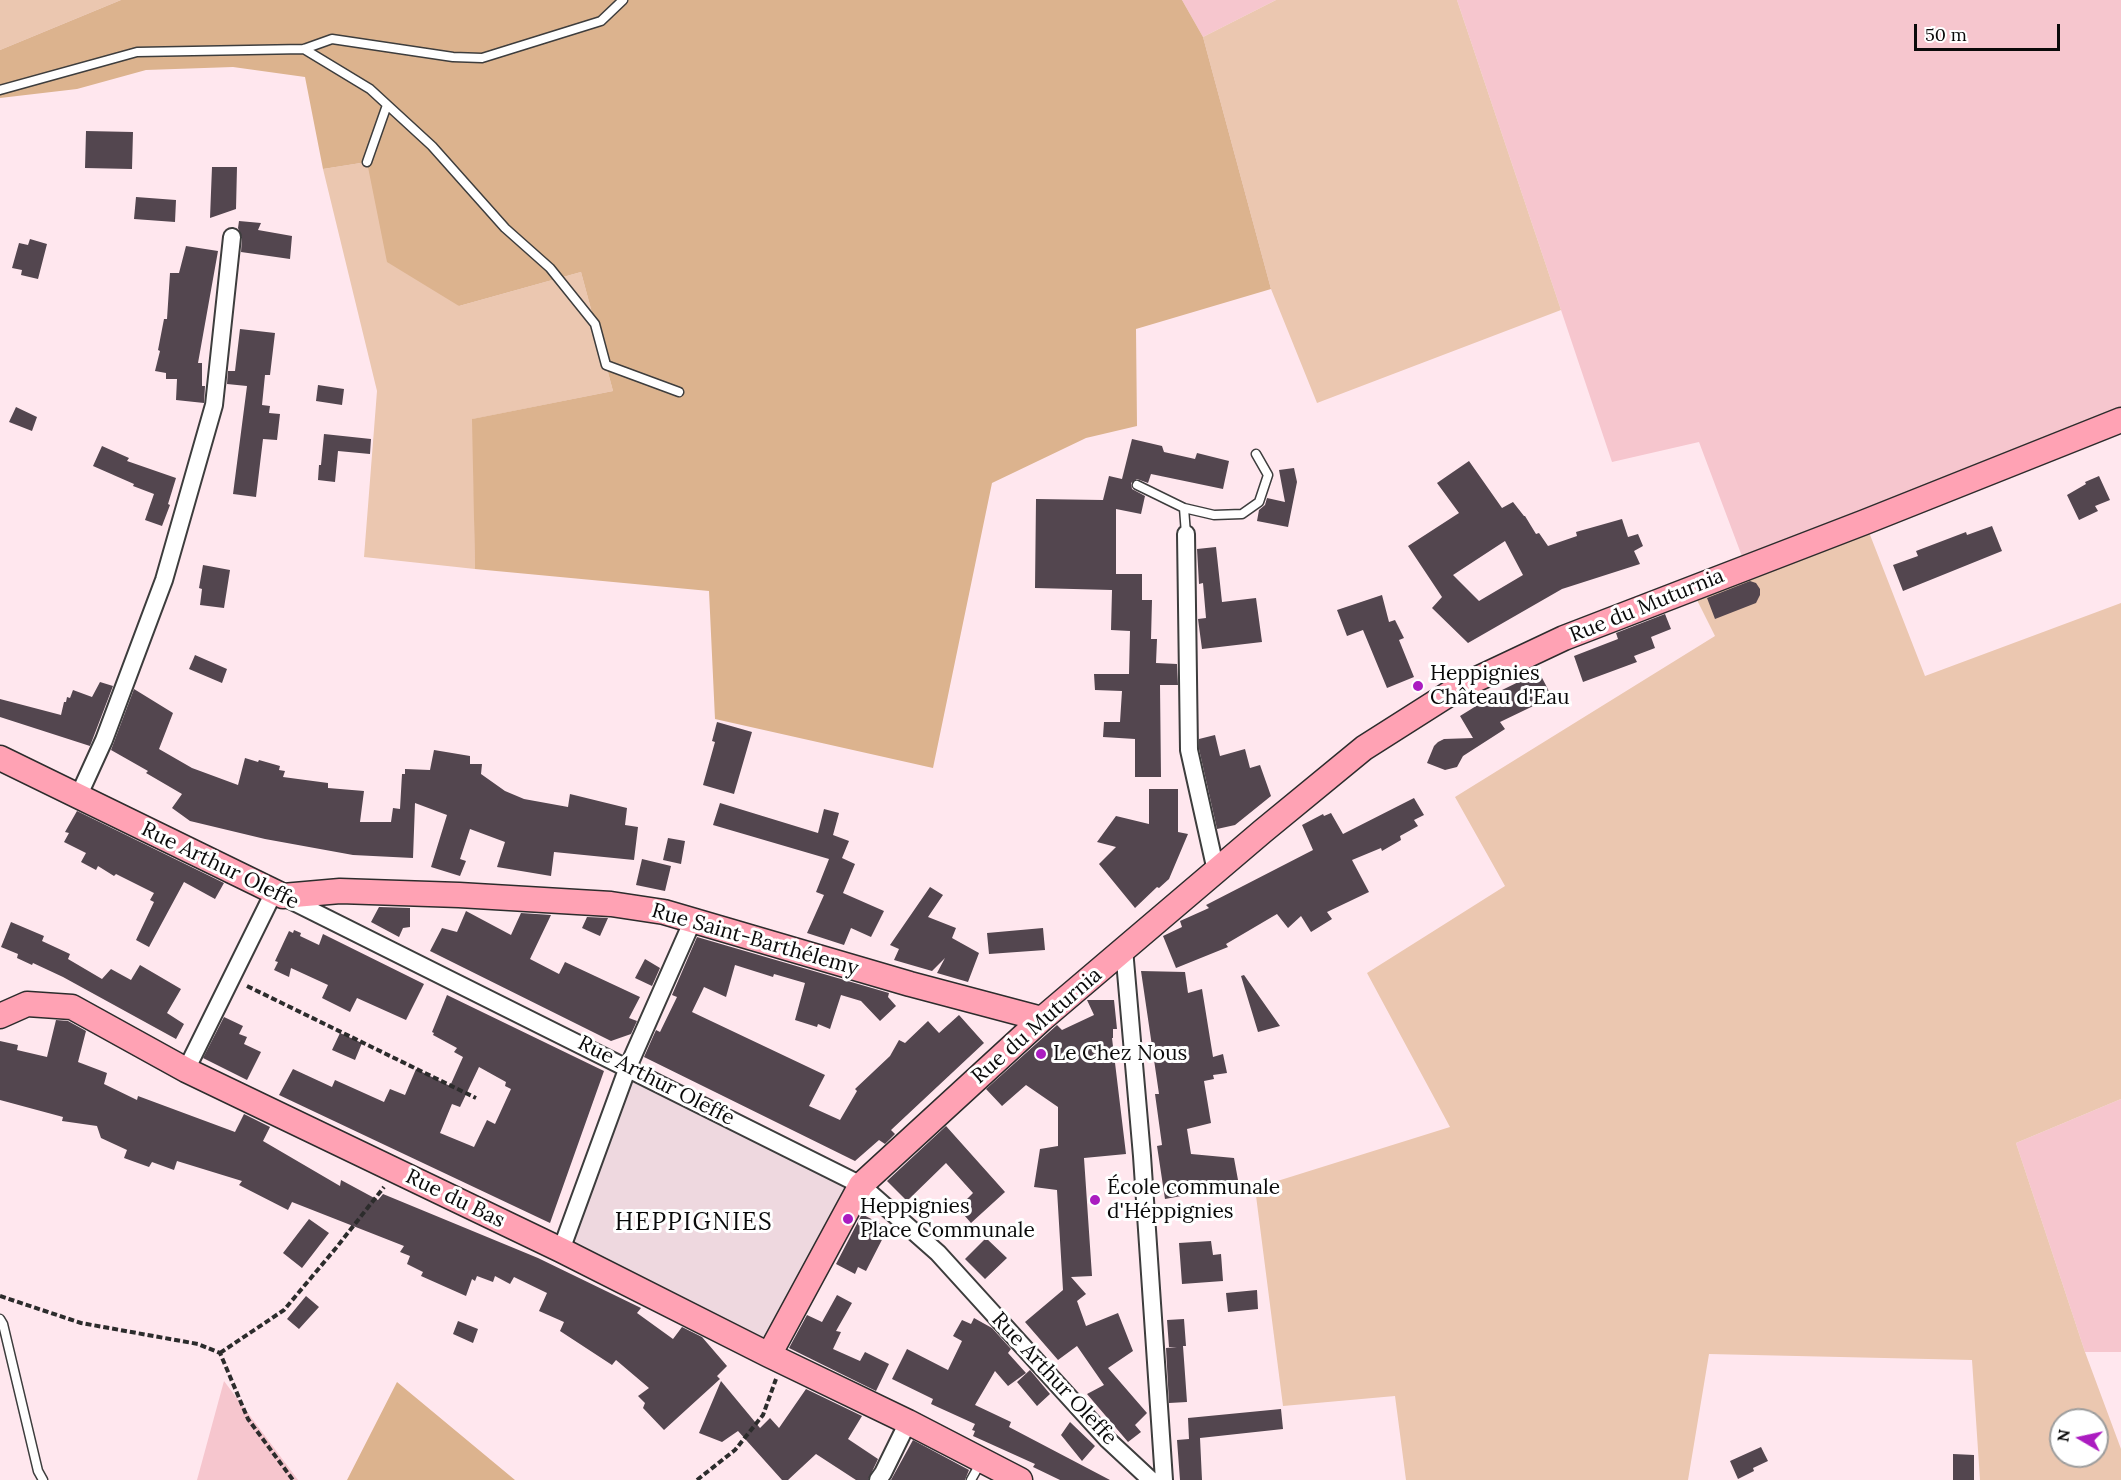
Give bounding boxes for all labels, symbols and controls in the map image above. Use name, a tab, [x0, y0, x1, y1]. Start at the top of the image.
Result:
scale bar	[1917, 12, 2062, 50]
text: 50 m	[1925, 23, 1967, 46]
street label: Rue du Muturnia	[1566, 564, 1728, 648]
place label: Heppignies Château d'Eau	[1430, 661, 1569, 711]
marker: Heppignies Château d'Eau	[1411, 679, 1425, 693]
street label: Rue Arthur Oleffe	[137, 817, 303, 915]
street label: Rue Saint-Barthélemy	[649, 898, 861, 982]
street label: Rue du Muturnia	[967, 963, 1107, 1089]
street label: Rue Arthur Oleffe	[574, 1031, 738, 1131]
place label: Le Chez Nous	[1053, 1041, 1187, 1067]
marker: Le Chez Nous	[1034, 1047, 1048, 1061]
street label: Rue du Bas	[401, 1164, 509, 1234]
place label: École communale d'Héppignies	[1107, 1175, 1280, 1225]
marker: École communale d'Héppignies	[1088, 1193, 1102, 1207]
place label: Heppignies Place Communale	[860, 1194, 1035, 1244]
district label: HEPPIGNIES	[615, 1209, 773, 1237]
marker: Heppignies Place Communale	[841, 1212, 855, 1226]
street label: Rue Arthur Oleffe	[986, 1307, 1122, 1451]
north arrow	[2049, 1408, 2109, 1468]
text: N	[2052, 1428, 2074, 1443]

